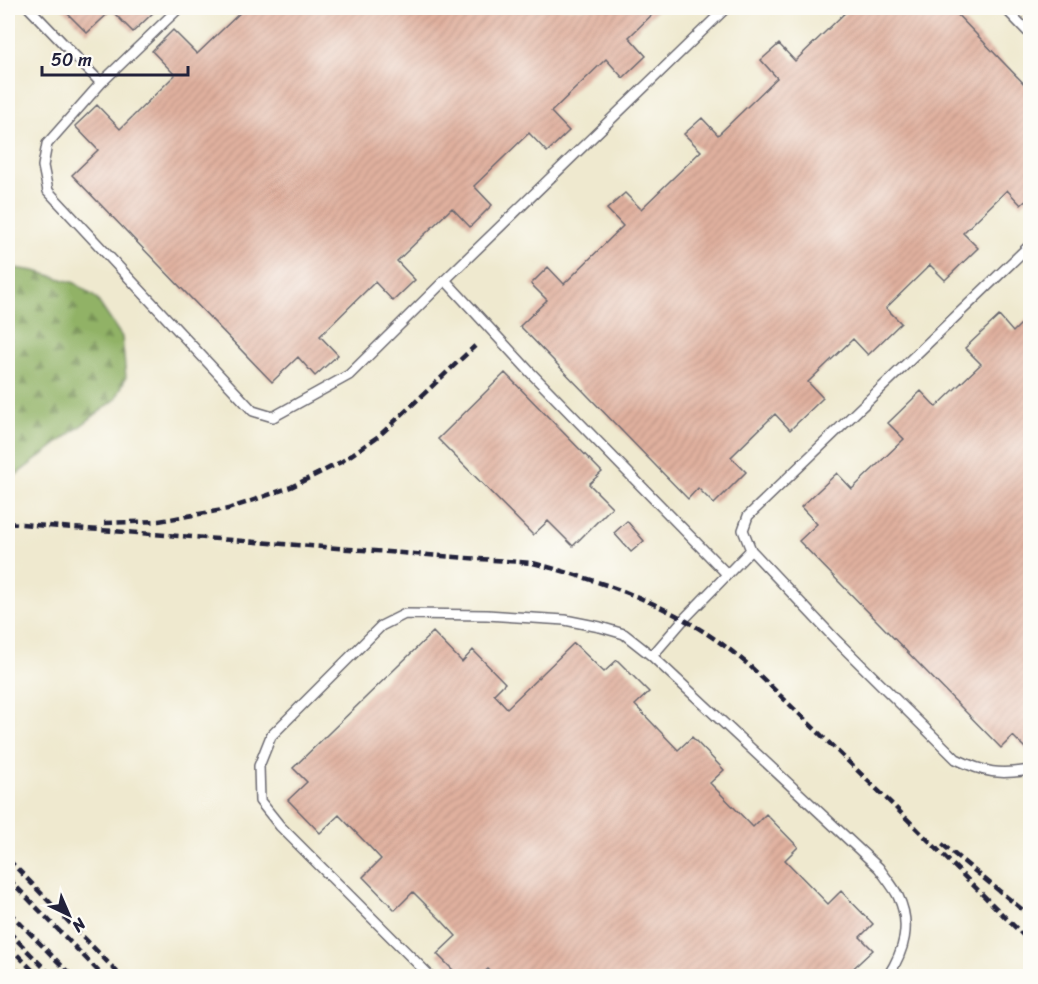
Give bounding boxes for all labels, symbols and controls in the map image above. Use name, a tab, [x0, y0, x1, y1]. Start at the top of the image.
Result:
scale bar	[42, 39, 188, 77]
text: 50 m	[51, 44, 92, 76]
north arrow	[39, 885, 99, 945]
text: N	[64, 910, 94, 940]

